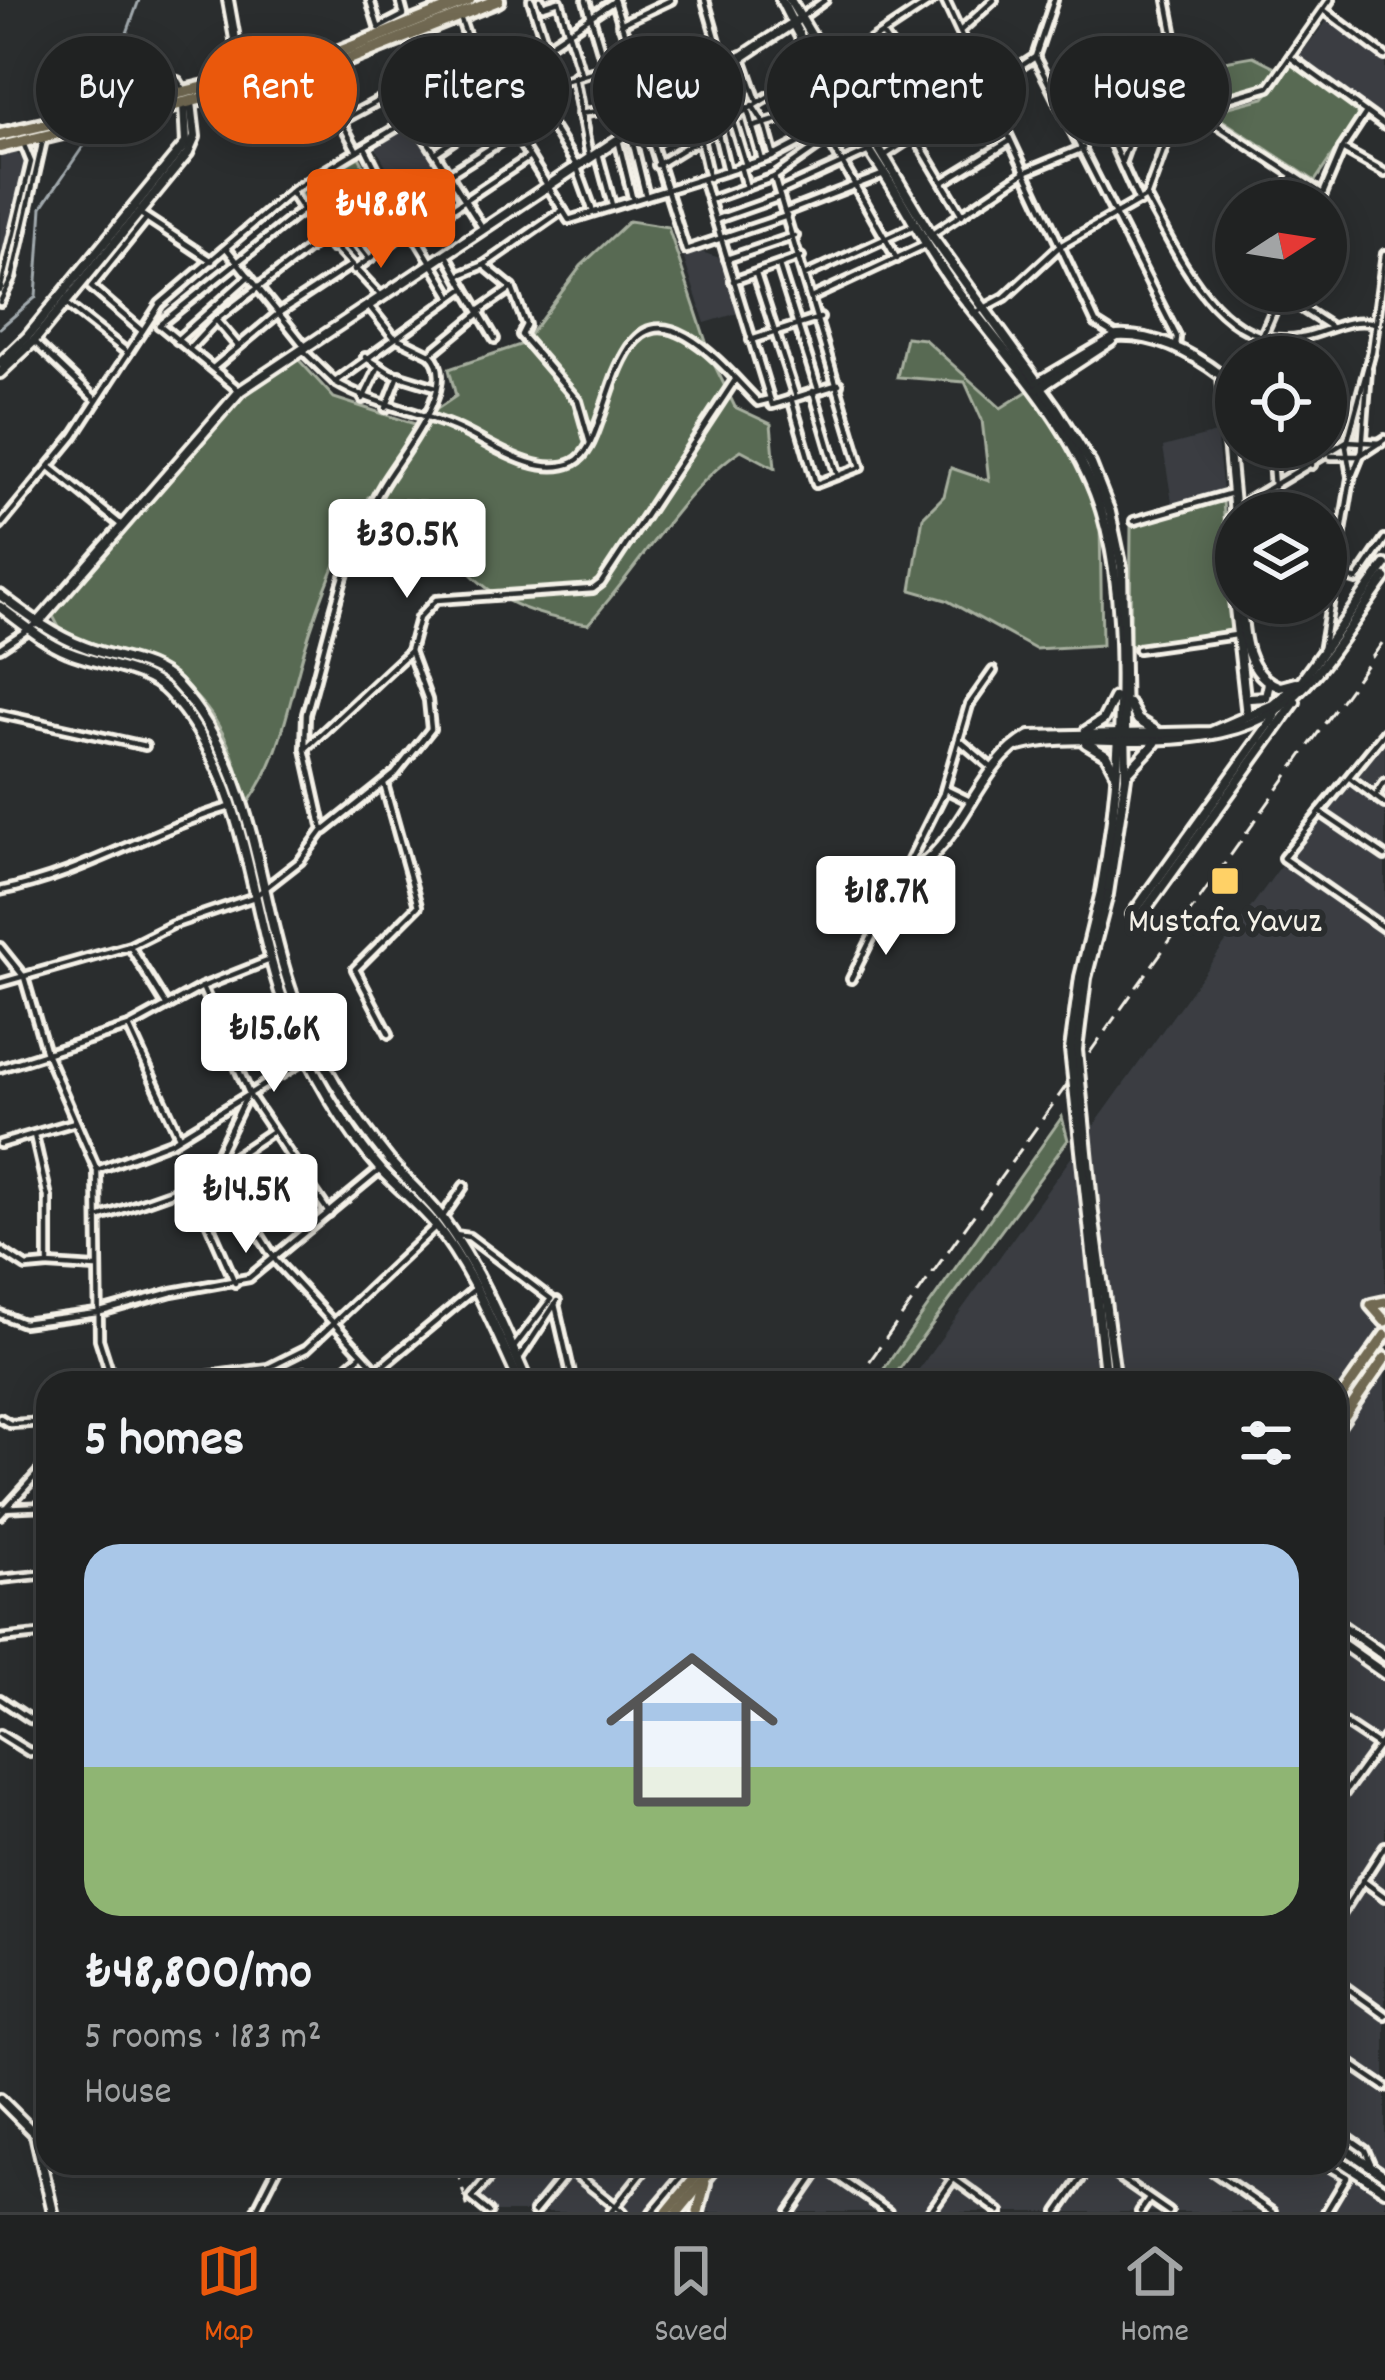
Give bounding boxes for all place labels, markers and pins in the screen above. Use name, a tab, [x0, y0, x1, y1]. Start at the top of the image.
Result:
pin: ₺48.8K	[283, 169, 479, 271]
pin: ₺30.5K	[309, 499, 505, 601]
pin: ₺18.7K	[788, 856, 984, 958]
marker: Mustafa Yavuz	[1209, 865, 1241, 897]
place label: Mustafa Yavuz	[1128, 898, 1322, 950]
pin: ₺15.6K	[176, 993, 372, 1095]
pin: ₺14.5K	[148, 1154, 344, 1256]

